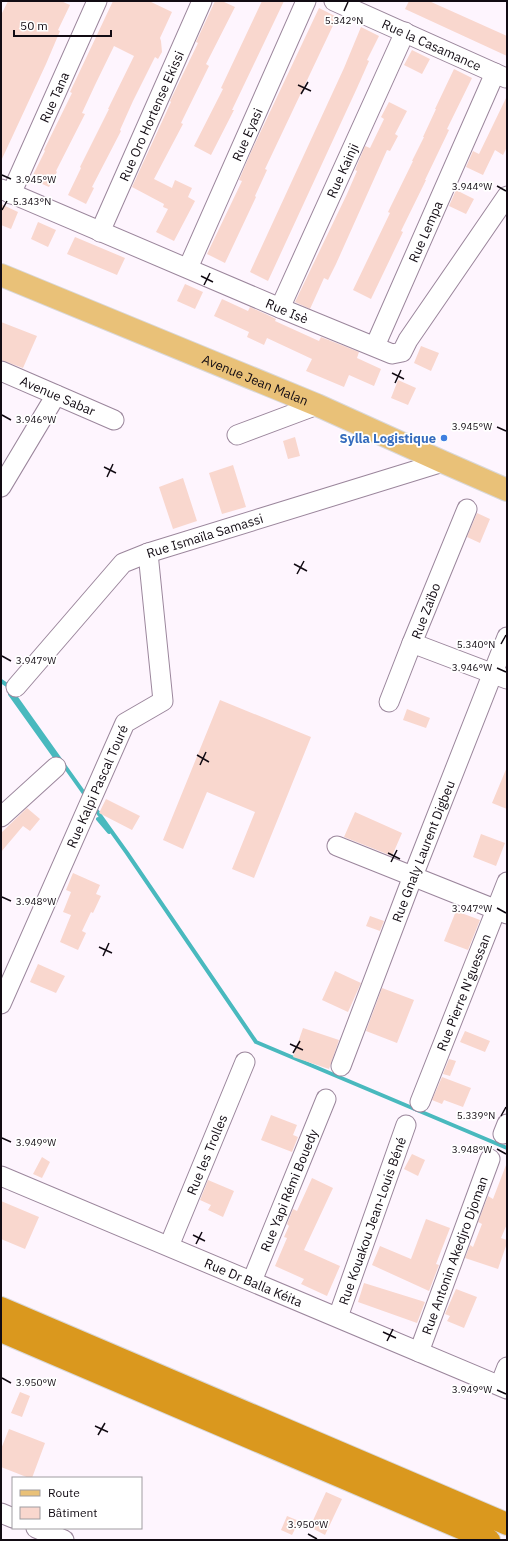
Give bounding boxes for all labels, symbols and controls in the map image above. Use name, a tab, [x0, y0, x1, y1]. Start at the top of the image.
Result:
scale bar	[14, 12, 111, 38]
text: 5.342°N	[325, 14, 363, 27]
street label: Rue la Casamance	[379, 15, 484, 74]
text: 50 m	[20, 18, 48, 33]
street label: Rue Oro Hortense Ekissi	[115, 48, 187, 184]
street label: Rue Tana	[35, 69, 73, 125]
street label: Rue Eyasi	[228, 105, 266, 164]
street label: Rue Kainji	[323, 140, 362, 200]
text: 3.945°W	[16, 173, 56, 186]
text: 3.944°W	[452, 180, 492, 193]
text: 5.343°N	[13, 195, 51, 208]
street label: Rue Lempa	[404, 198, 446, 265]
street label: Rue Isè	[263, 294, 311, 327]
street label: Avenue Jean Malan	[200, 350, 311, 409]
street label: Avenue Sabar	[18, 372, 98, 420]
text: 3.946°W	[16, 413, 56, 426]
text: 3.945°W	[452, 420, 492, 433]
place label: Sylla Logistique	[340, 430, 436, 447]
marker: Sylla Logistique	[439, 433, 449, 443]
street label: Rue Ismaïla Samassi	[144, 510, 265, 562]
street label: Rue Zaïbo	[408, 581, 444, 641]
text: 5.340°N	[457, 638, 495, 651]
text: 3.947°W	[16, 654, 56, 667]
text: 3.946°W	[452, 661, 492, 674]
street label: Rue Kalpi Pascal Touré	[63, 722, 132, 850]
street label: Rue Gnaly Laurent Digbeu	[388, 778, 458, 925]
text: 3.948°W	[16, 895, 56, 908]
text: 3.947°W	[452, 902, 492, 915]
street label: Rue Pierre N'guessan	[433, 931, 494, 1053]
text: 5.339°N	[457, 1109, 495, 1122]
street label: Rue les Trolles	[183, 1112, 231, 1197]
street label: Rue Yapi Rémi Bouedy	[256, 1126, 322, 1254]
street label: Rue Kouakou Jean-Louis Béné	[334, 1135, 410, 1307]
text: 3.949°W	[16, 1136, 56, 1149]
text: 3.948°W	[452, 1143, 492, 1156]
street label: Rue Antonin Akedjro Djoman	[418, 1174, 491, 1337]
street label: Rue Dr Balla Kéita	[202, 1254, 305, 1311]
text: 3.950°W	[16, 1376, 56, 1389]
text: 3.949°W	[452, 1383, 492, 1396]
legend	[12, 1477, 142, 1529]
text: Route	[48, 1485, 80, 1500]
text: Bâtiment	[48, 1505, 98, 1520]
text: 3.950°W	[288, 1518, 328, 1531]

